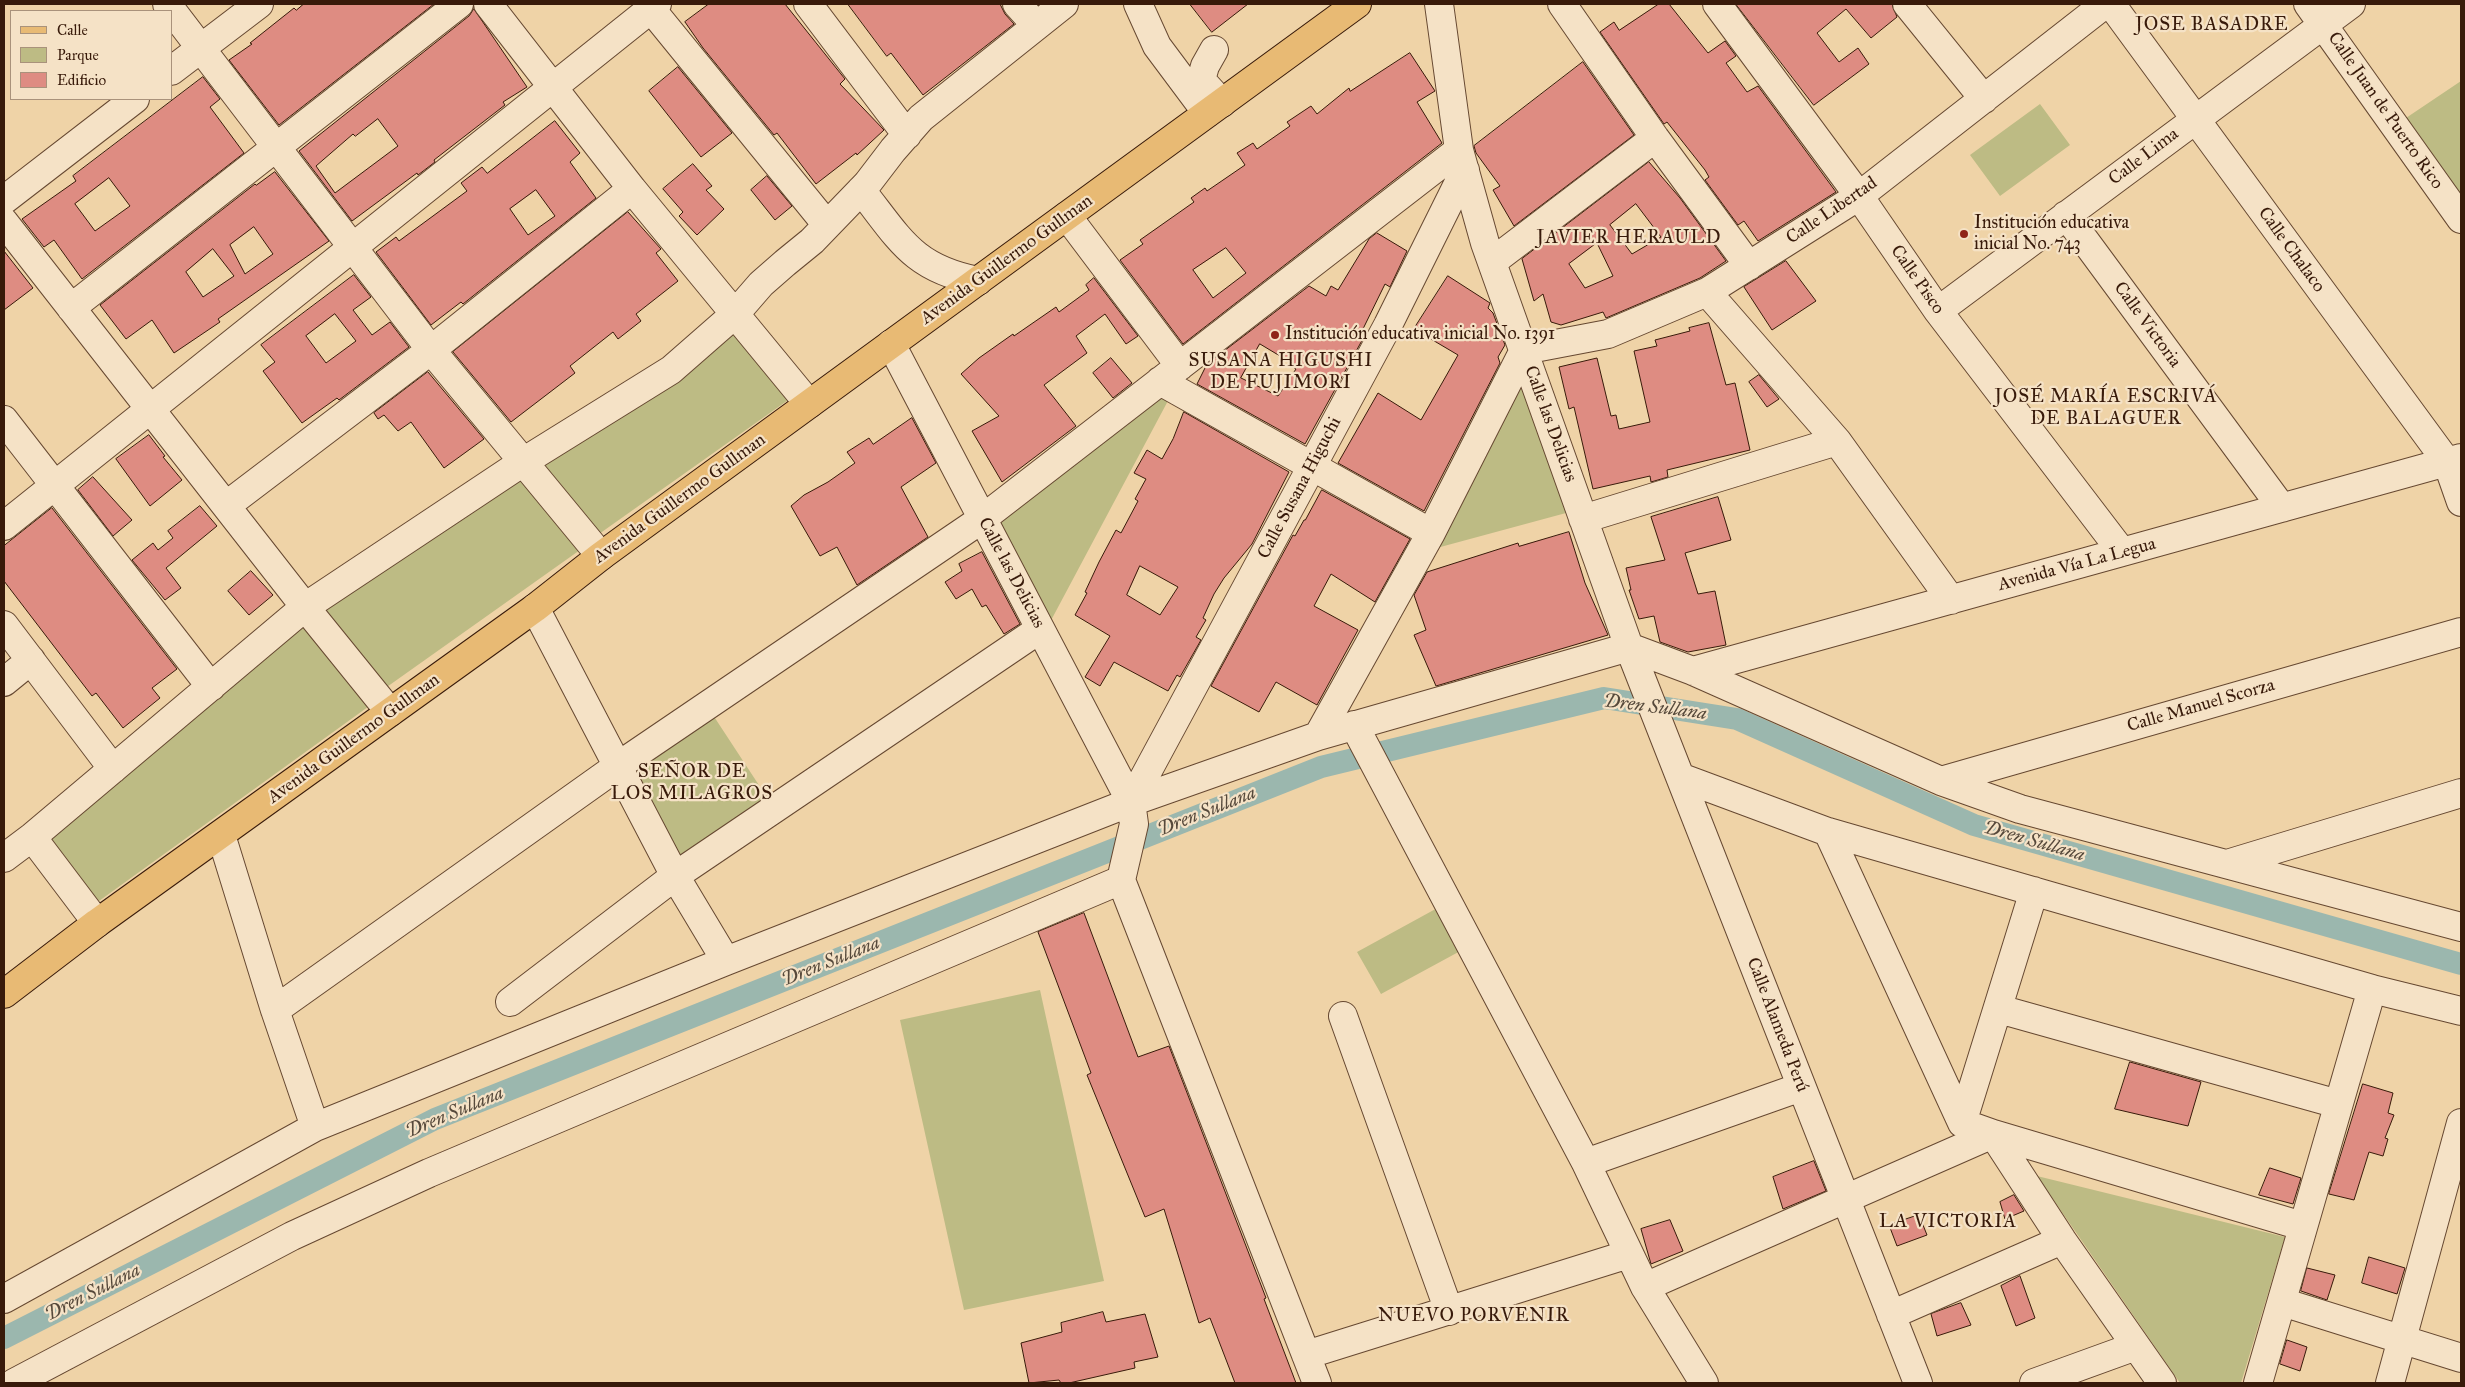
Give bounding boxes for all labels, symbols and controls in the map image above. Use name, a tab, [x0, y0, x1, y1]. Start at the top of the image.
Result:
legend	[10, 10, 172, 100]
district label: JOSE BASADRE	[2134, 14, 2290, 36]
text: Calle	[57, 21, 88, 39]
street label: Calle Juan de Puerto Rico	[2323, 28, 2447, 194]
text: Parque	[57, 46, 99, 64]
text: Edificio	[57, 71, 106, 89]
street label: Calle Lima	[2105, 124, 2183, 190]
street label: Calle Libertad	[1782, 173, 1882, 249]
street label: Avenida Guillermo Gullman	[917, 190, 1097, 330]
street label: Calle Chalaco	[2253, 203, 2329, 297]
place label: Institución educativa inicial No. 743	[1974, 213, 2129, 255]
district label: JAVIER HERAULD	[1535, 227, 1723, 249]
marker: Institución educativa inicial No. 743	[1958, 228, 1970, 240]
street label: Calle Pisco	[1885, 241, 1949, 319]
street label: Calle Victoria	[2109, 278, 2185, 372]
place label: Institución educativa inicial No. 1391	[1285, 324, 1555, 346]
marker: Institución educativa inicial No. 1391	[1269, 329, 1281, 341]
district label: SUSANA HIGUSHI DE FUJIMORI	[1187, 350, 1375, 394]
street label: Calle las Delicias	[1519, 363, 1581, 485]
district label: JOSÉ MARÍA ESCRIVÁ DE BALAGUER	[1992, 386, 2220, 430]
street label: Calle Susana Higuchi	[1253, 413, 1347, 563]
street label: Avenida Guillermo Gullman	[590, 429, 770, 569]
street label: Calle las Delicias	[973, 514, 1049, 632]
street label: Avenida Vía La Legua	[1996, 534, 2158, 596]
street label: Avenida Guillermo Gullman	[264, 669, 444, 809]
street label: Calle Manuel Scorza	[2125, 675, 2277, 737]
water label: Dren Sullana	[1602, 690, 1708, 726]
district label: SEÑOR DE LOS MILAGROS	[609, 761, 775, 805]
water label: Dren Sullana	[1155, 782, 1259, 842]
water label: Dren Sullana	[1981, 817, 2087, 867]
water label: Dren Sullana	[779, 932, 883, 992]
street label: Calle Alameda Perú	[1741, 955, 1813, 1095]
water label: Dren Sullana	[403, 1082, 507, 1144]
district label: LA VICTORIA	[1878, 1211, 2018, 1233]
water label: Dren Sullana	[42, 1259, 144, 1327]
district label: NUEVO PORVENIR	[1376, 1305, 1572, 1327]

